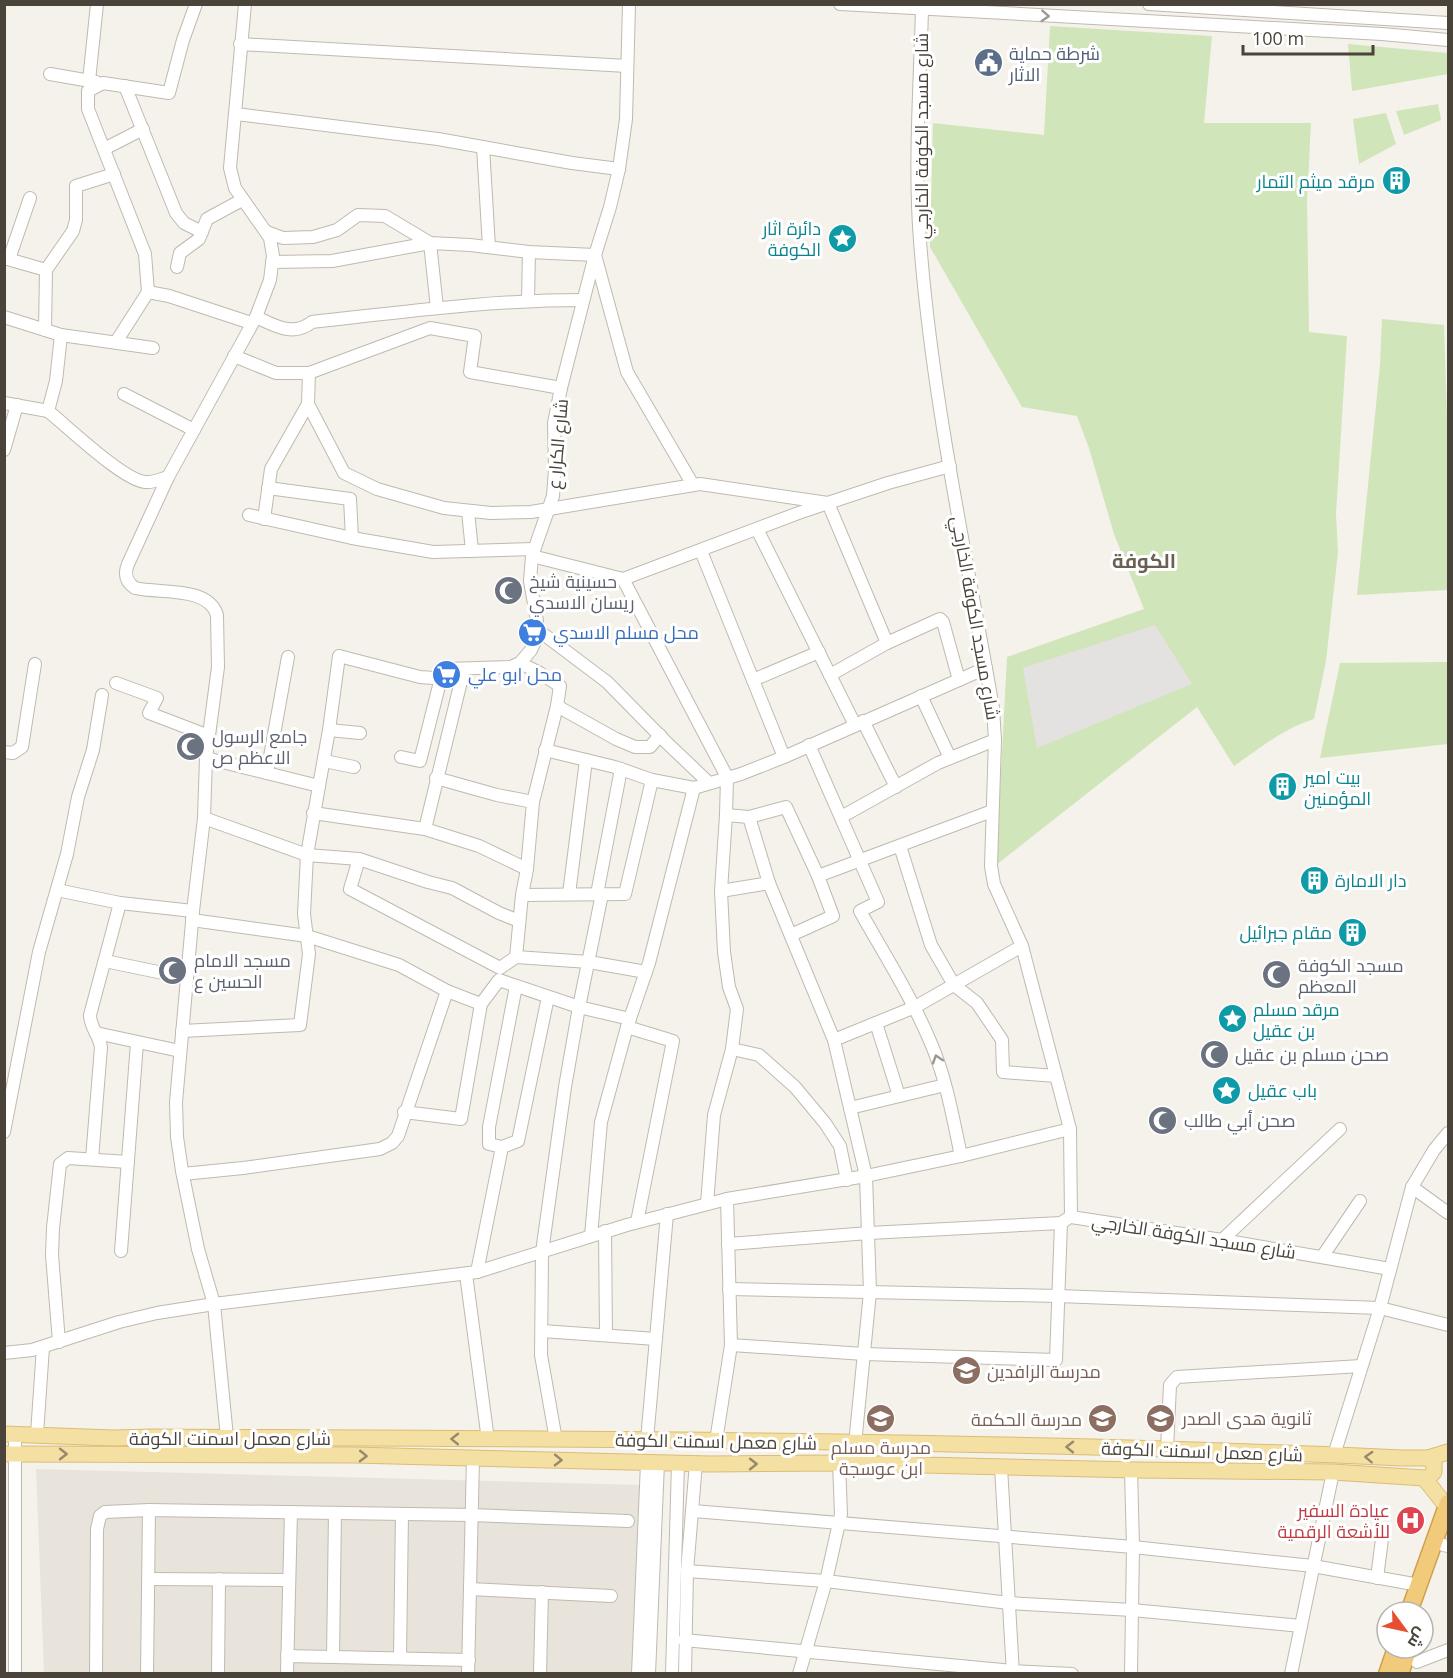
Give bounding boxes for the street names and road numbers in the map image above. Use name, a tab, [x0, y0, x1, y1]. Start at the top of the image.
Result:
street label: شارع مسجد الكوفة الخارجي	[909, 33, 936, 239]
street label: شارع الكرار ع	[541, 398, 574, 490]
street label: شارع مسجد الكوفة الخارجي	[943, 514, 1006, 722]
street label: شارع مسجد الكوفة الخارجي	[1090, 1208, 1298, 1267]
street label: شارع معمل اسمنت الكوفة	[129, 1426, 331, 1451]
street label: شارع معمل اسمنت الكوفة	[615, 1427, 817, 1456]
street label: شارع معمل اسمنت الكوفة	[1101, 1435, 1303, 1468]

